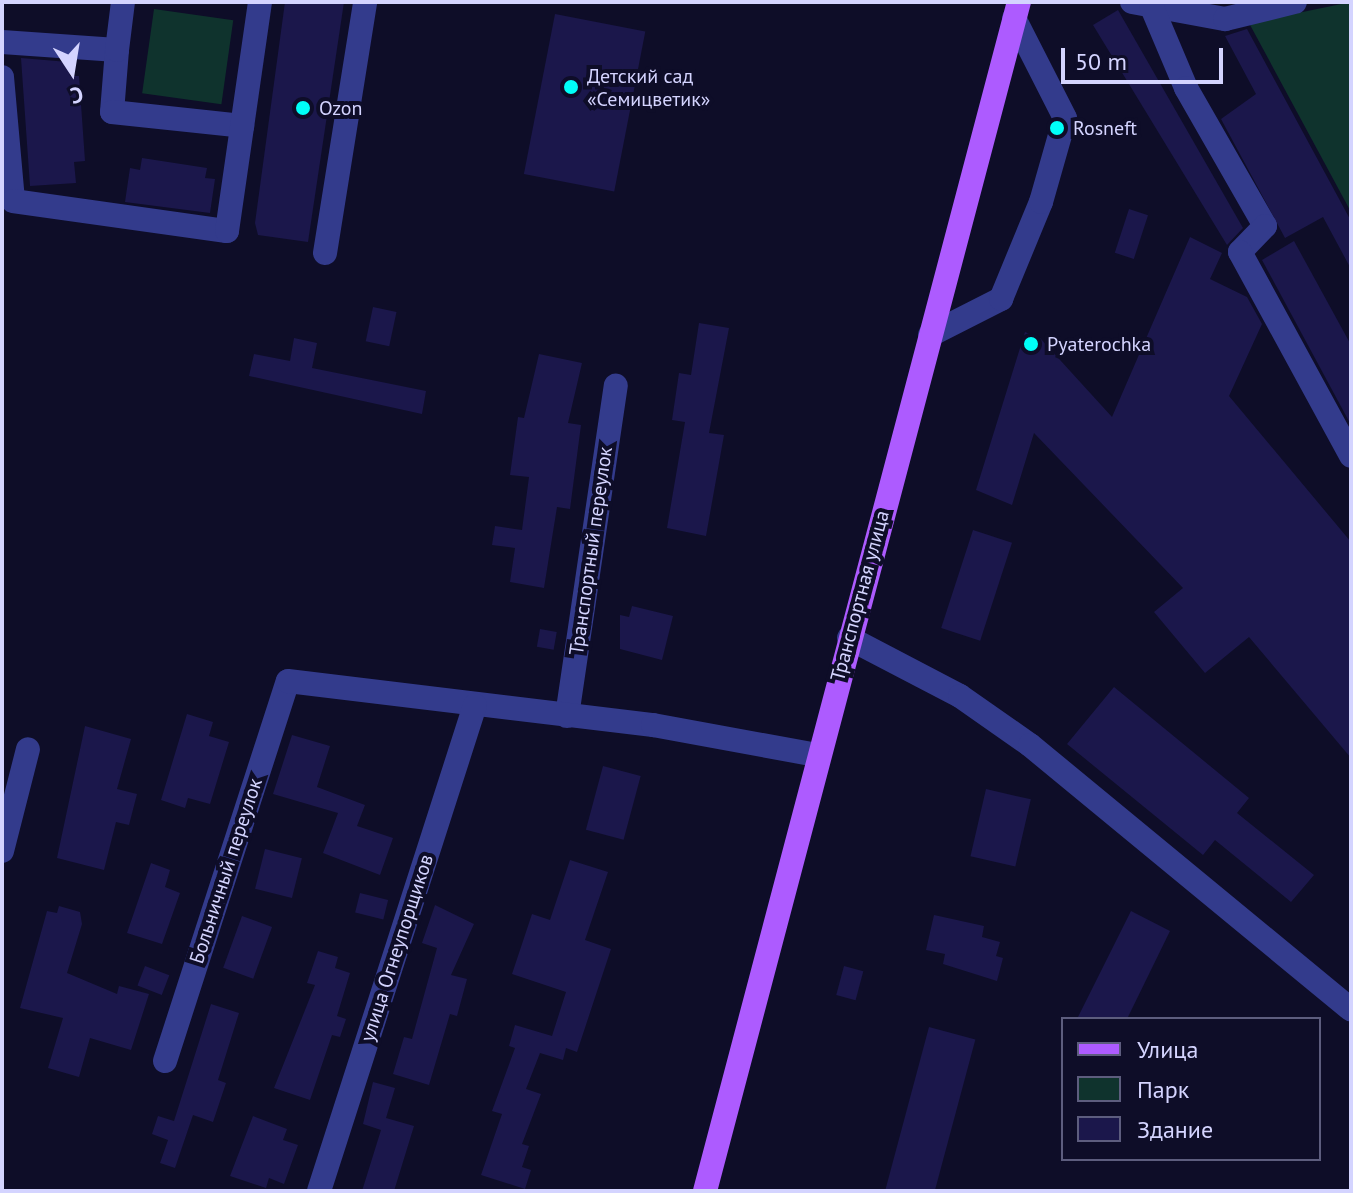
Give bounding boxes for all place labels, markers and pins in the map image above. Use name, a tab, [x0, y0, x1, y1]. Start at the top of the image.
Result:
place label: Детский сад «Семицветик»	[587, 64, 710, 111]
marker: Детский сад «Семицветик»	[562, 78, 580, 96]
place label: Ozon	[319, 96, 362, 120]
marker: Ozon	[294, 99, 312, 117]
place label: Rosneft	[1073, 116, 1137, 140]
marker: Rosneft	[1048, 119, 1066, 137]
place label: Pyaterochka	[1047, 332, 1151, 356]
marker: Pyaterochka	[1022, 335, 1040, 353]

